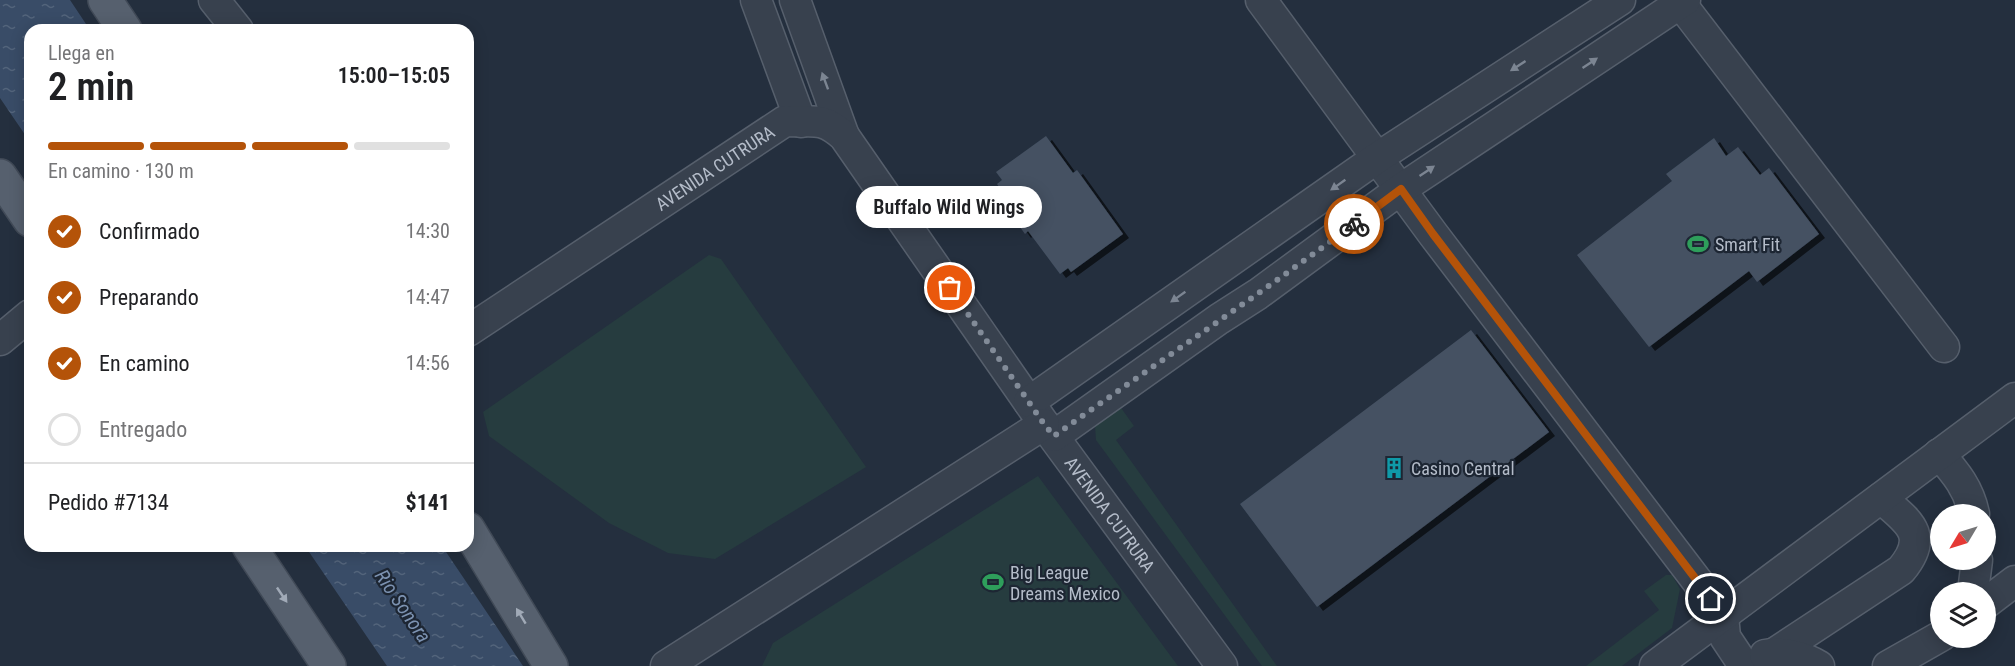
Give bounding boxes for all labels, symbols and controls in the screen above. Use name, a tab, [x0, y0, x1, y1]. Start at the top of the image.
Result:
text: Llega en	[48, 41, 115, 65]
one-way arrow	[1581, 58, 1598, 69]
one-way arrow	[1510, 61, 1527, 72]
text: 15:00–15:05	[338, 63, 450, 88]
text: 2 min	[48, 64, 134, 110]
one-way arrow	[819, 72, 829, 90]
street label: AVENIDA CUTRURA	[651, 120, 779, 214]
text: En camino · 130 m	[48, 159, 194, 183]
one-way arrow	[1419, 166, 1435, 177]
one-way arrow	[1330, 179, 1346, 190]
callout: Buffalo Wild Wings	[857, 186, 1043, 228]
courier	[1324, 194, 1384, 254]
text: Buffalo Wild Wings	[873, 195, 1025, 219]
icon: bike	[1338, 208, 1371, 241]
icon: check	[48, 215, 81, 248]
text: Confirmado	[99, 219, 200, 244]
text: 14:30	[406, 219, 450, 243]
sports icon: Smart Fit	[1686, 232, 1710, 256]
place label: Smart Fit	[1715, 234, 1780, 255]
pin	[924, 262, 975, 313]
icon: bag	[933, 271, 966, 304]
icon: check	[48, 281, 81, 314]
text: Preparando	[99, 285, 199, 310]
text: 14:47	[406, 285, 450, 309]
one-way arrow	[1171, 291, 1187, 303]
icon: check	[48, 347, 81, 380]
text: En camino	[99, 351, 190, 376]
text: 14:56	[406, 351, 450, 375]
text: Entregado	[99, 417, 187, 442]
street label: AVENIDA CUTRURA	[1061, 452, 1160, 577]
building icon: Casino Central	[1382, 456, 1406, 480]
place label: Casino Central	[1411, 458, 1515, 479]
text: Pedido #7134	[48, 490, 169, 515]
text: $141	[406, 490, 450, 515]
north arrow	[1930, 504, 1996, 570]
map controls	[1930, 504, 1996, 648]
place label: Big League Dreams Mexico	[1010, 562, 1120, 604]
water label: Rio Sonora	[370, 565, 436, 647]
sports icon: Big League Dreams Mexico	[981, 570, 1005, 594]
pin	[1685, 573, 1736, 624]
icon: home	[1694, 582, 1727, 615]
button: layers	[1930, 582, 1996, 648]
one-way arrow	[276, 586, 287, 603]
one-way arrow	[516, 607, 526, 624]

